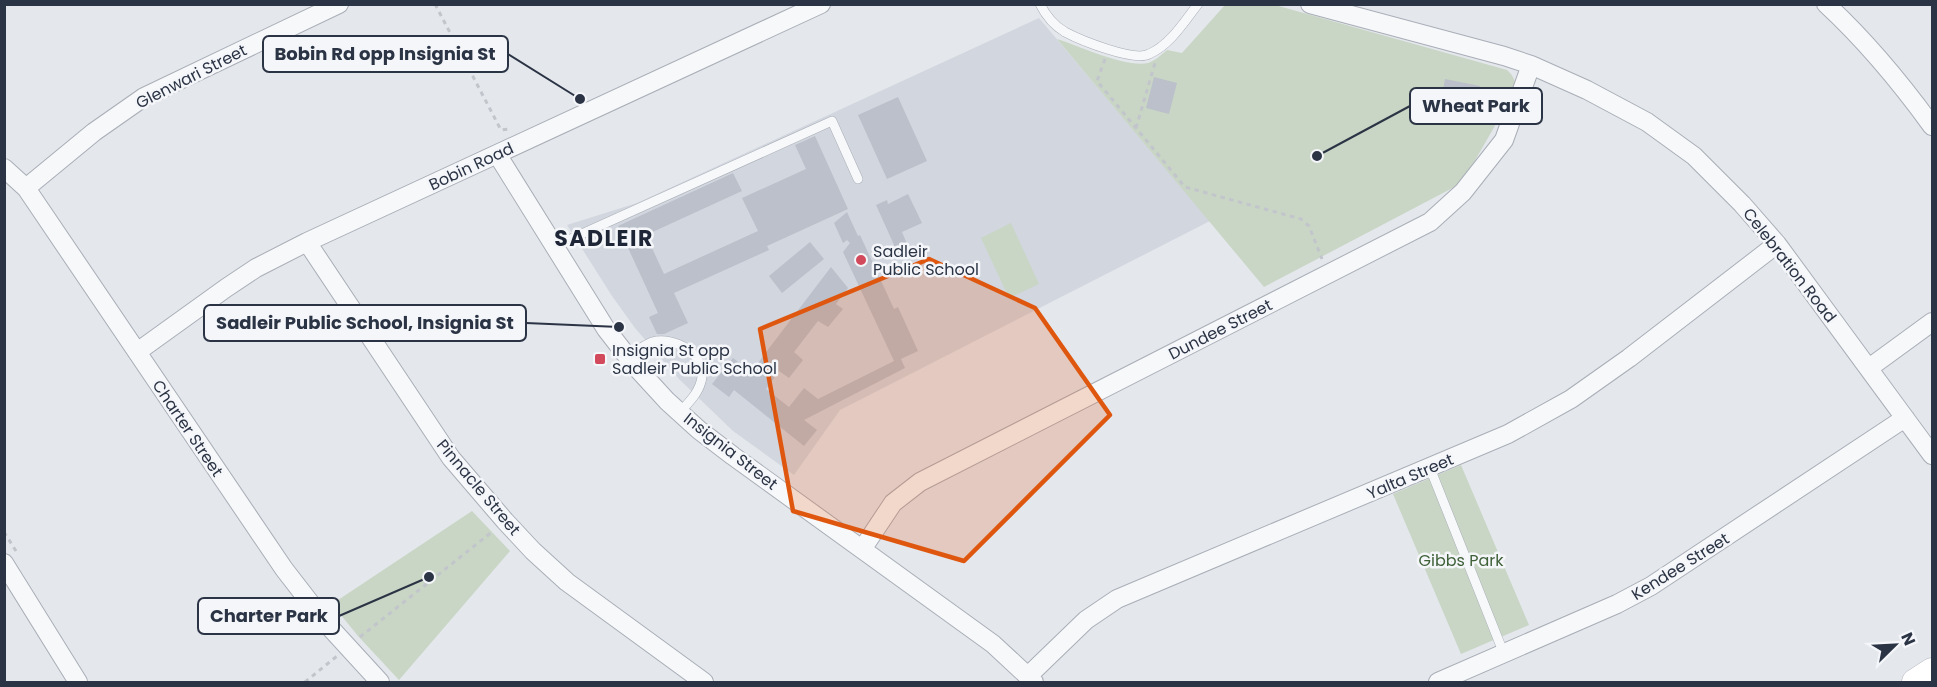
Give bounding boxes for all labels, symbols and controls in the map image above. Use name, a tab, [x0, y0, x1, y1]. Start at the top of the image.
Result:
callout: Bobin Rd opp Insignia St	[263, 36, 508, 72]
street label: Glenwari Street	[132, 39, 251, 114]
text: Bobin Rd opp Insignia St	[274, 41, 496, 66]
callout: Wheat Park	[1410, 88, 1542, 124]
text: Wheat Park	[1422, 93, 1531, 118]
street label: Bobin Road	[425, 137, 517, 196]
street label: Celebration Road	[1737, 203, 1842, 327]
district label: SADLEIR	[554, 223, 654, 254]
place label: Sadleir Public School	[873, 240, 979, 281]
marker: Sadleir Public School	[854, 253, 868, 267]
street label: Dundee Street	[1164, 293, 1276, 365]
callout: Sadleir Public School, Insignia St	[204, 305, 526, 341]
text: Sadleir Public School, Insignia St	[216, 310, 514, 335]
place label: Insignia St opp Sadleir Public School	[612, 339, 777, 380]
marker: Insignia St opp Sadleir Public School	[593, 352, 607, 366]
street label: Charter Street	[147, 375, 229, 481]
street label: Insignia Street	[679, 407, 783, 495]
street label: Pinnacle Street	[432, 434, 526, 540]
street label: Yalta Street	[1363, 448, 1457, 505]
street label: Kendee Street	[1627, 527, 1734, 606]
park label: Gibbs Park	[1419, 549, 1504, 572]
callout: Charter Park	[198, 598, 339, 634]
text: Charter Park	[210, 603, 329, 628]
north arrow	[1865, 615, 1925, 675]
text: N	[1895, 629, 1921, 649]

